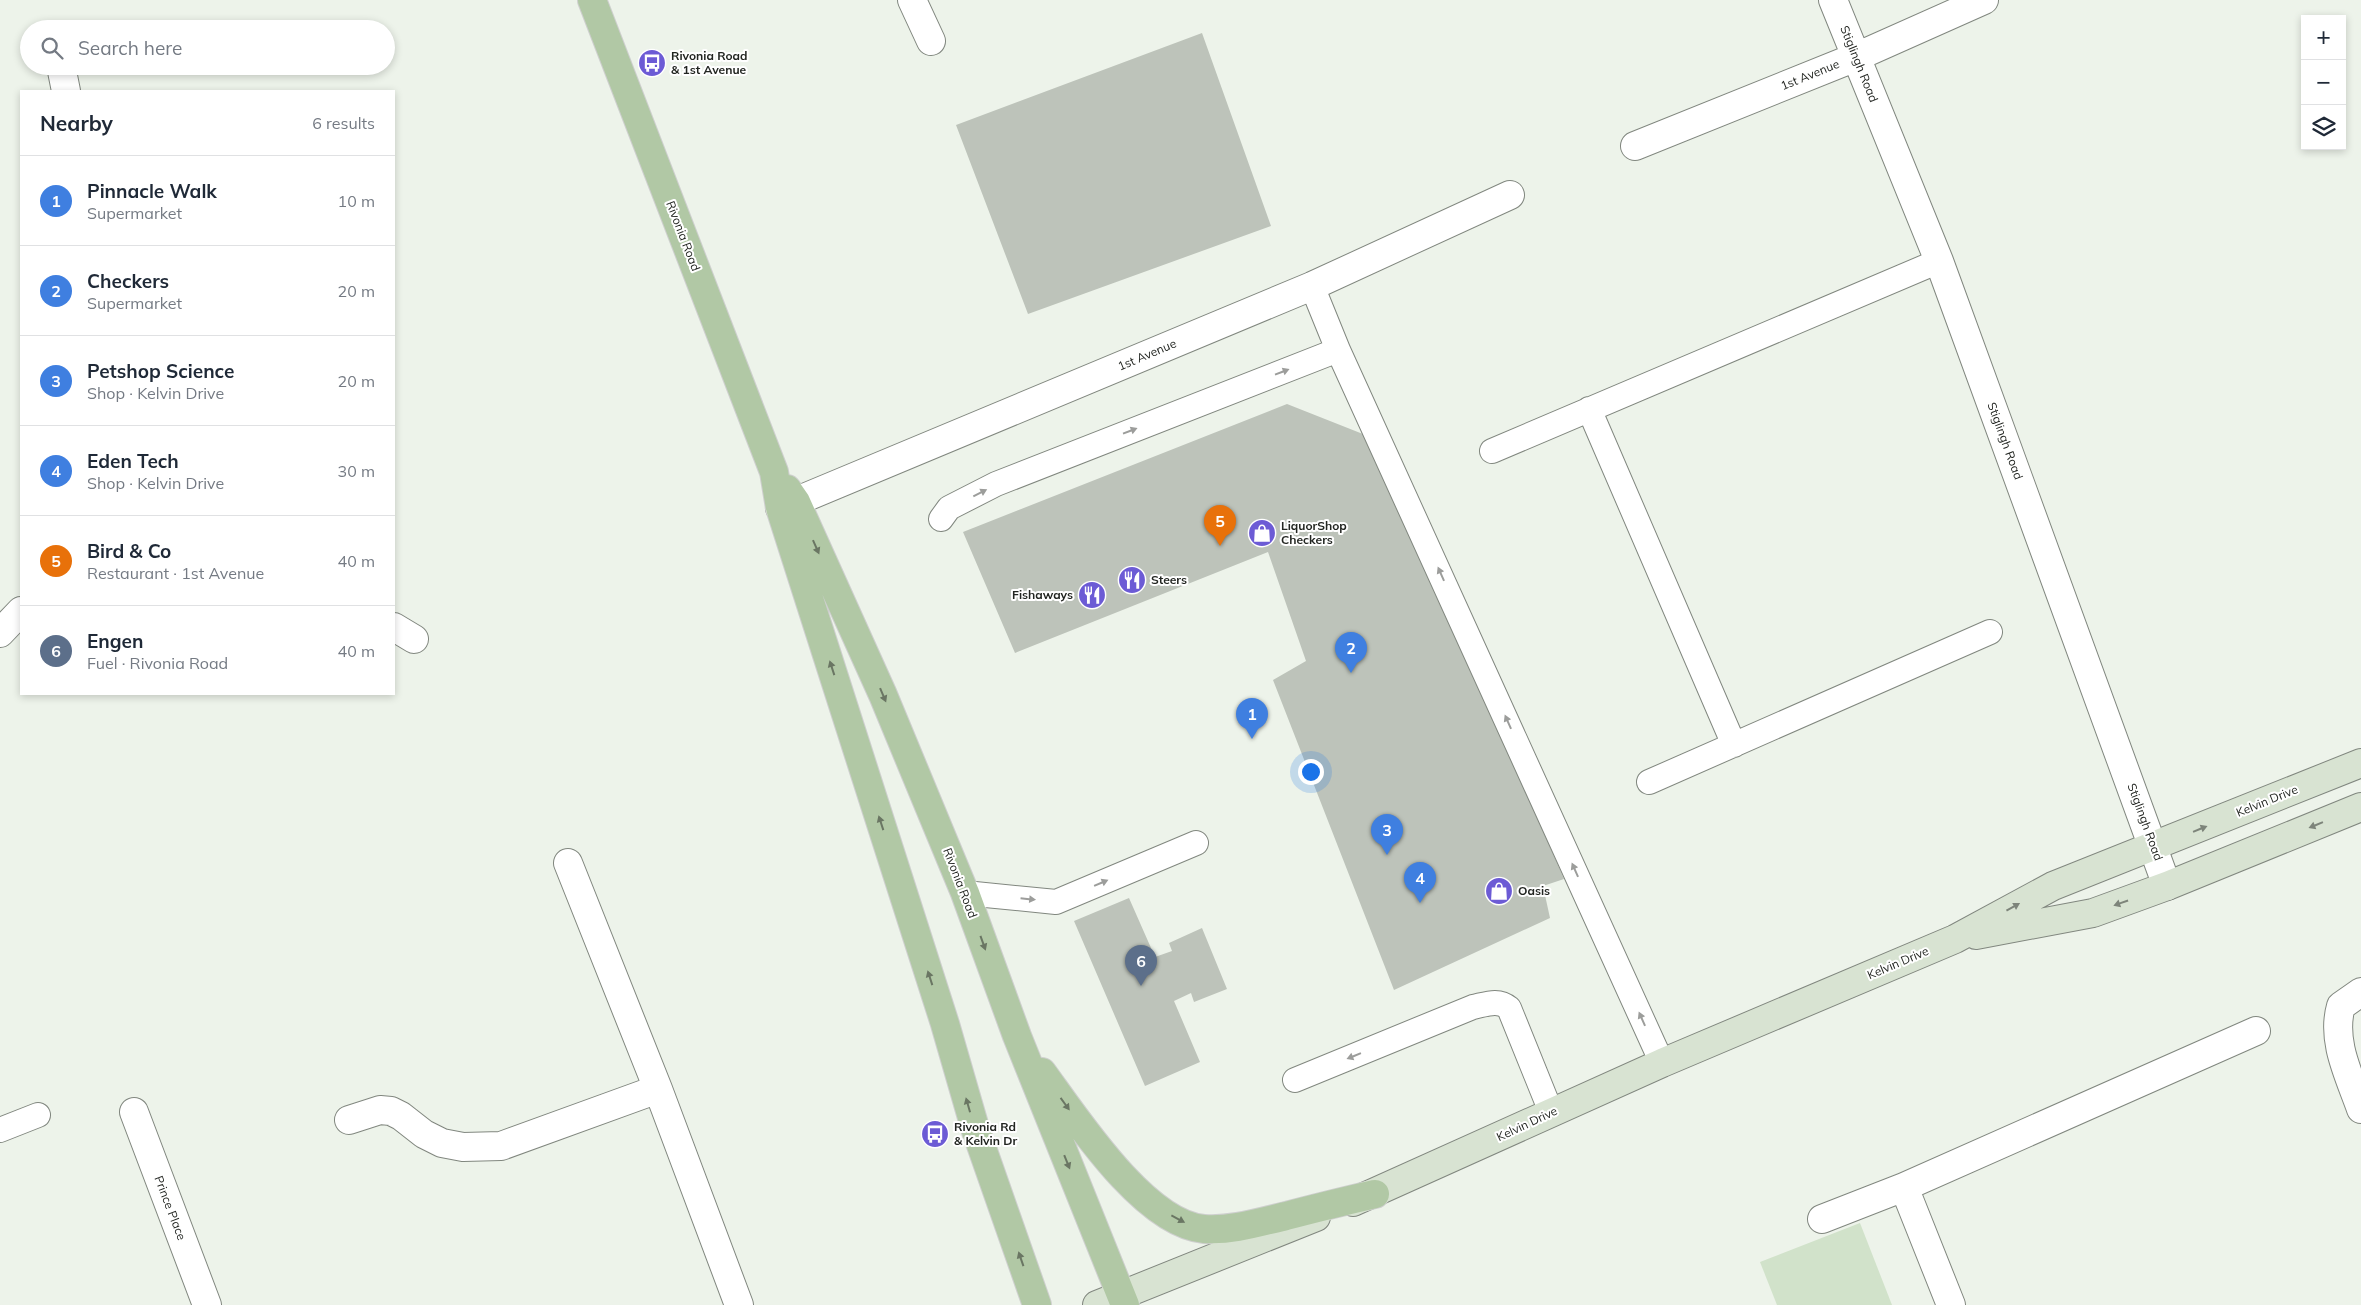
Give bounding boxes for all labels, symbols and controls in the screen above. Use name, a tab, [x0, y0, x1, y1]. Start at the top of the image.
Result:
map controls	[2301, 15, 2346, 150]
button: +	[2301, 15, 2346, 60]
search box	[20, 20, 395, 75]
street label: Stiglingh Road	[1837, 23, 1882, 104]
icon: search	[38, 34, 66, 62]
text: Search here	[78, 36, 182, 60]
bus stop icon: Rivonia Road & 1st Avenue	[637, 48, 667, 78]
place label: Rivonia Road & 1st Avenue	[671, 48, 747, 77]
street label: 1st Avenue	[1778, 56, 1841, 93]
button: −	[2301, 60, 2346, 105]
button: layers	[2301, 105, 2346, 150]
text: Nearby	[40, 110, 113, 136]
text: 6 results	[312, 113, 375, 133]
text: Pinnacle Walk	[87, 179, 217, 203]
text: 1	[51, 191, 61, 211]
text: 10 m	[338, 191, 375, 211]
street label: Rivonia Road	[663, 199, 704, 273]
text: Supermarket	[87, 203, 182, 223]
text: Checkers	[87, 269, 169, 293]
text: 2	[51, 281, 61, 301]
text: 20 m	[338, 281, 375, 301]
text: Supermarket	[87, 293, 182, 313]
street label: 1st Avenue	[1115, 335, 1178, 374]
text: Petshop Science	[87, 359, 234, 383]
one-way arrow	[1274, 368, 1289, 375]
text: 3	[51, 371, 61, 391]
text: 20 m	[338, 371, 375, 391]
text: Shop · Kelvin Drive	[87, 383, 224, 403]
street label: Stiglingh Road	[1985, 400, 2026, 482]
one-way arrow	[1123, 427, 1138, 435]
text: Eden Tech	[87, 449, 179, 473]
text: 4	[51, 461, 61, 481]
text: 30 m	[338, 461, 375, 481]
text: Shop · Kelvin Drive	[87, 473, 224, 493]
one-way arrow	[973, 489, 987, 497]
pin: 5	[1204, 505, 1236, 546]
shop icon: LiquorShop Checkers	[1247, 518, 1277, 548]
place label: LiquorShop Checkers	[1281, 518, 1347, 547]
text: Bird & Co	[87, 539, 171, 563]
one-way arrow	[813, 540, 821, 554]
text: 5	[51, 551, 61, 571]
text: 40 m	[338, 551, 375, 571]
text: Restaurant · 1st Avenue	[87, 563, 264, 583]
restaurant icon: Steers	[1117, 565, 1147, 595]
one-way arrow	[1437, 567, 1445, 581]
place label: Steers	[1151, 572, 1187, 587]
restaurant icon: Fishaways	[1077, 580, 1107, 610]
place label: Fishaways	[1012, 587, 1073, 602]
text: Engen	[87, 629, 143, 653]
pin: 2	[1335, 632, 1367, 673]
text: 6	[51, 641, 61, 661]
text: 40 m	[338, 641, 375, 661]
text: Fuel · Rivonia Road	[87, 653, 228, 673]
one-way arrow	[827, 660, 835, 675]
one-way arrow	[880, 688, 888, 702]
pin: 1	[1236, 698, 1268, 739]
one-way arrow	[1504, 715, 1512, 729]
your location	[1298, 759, 1324, 785]
street label: Stiglingh Road	[2125, 781, 2166, 863]
street label: Kelvin Drive	[2234, 781, 2300, 820]
pin: 3	[1371, 814, 1403, 855]
one-way arrow	[876, 815, 884, 830]
one-way arrow	[2309, 822, 2323, 830]
one-way arrow	[2192, 825, 2207, 832]
street label: Rivonia Road	[940, 846, 981, 920]
pin: 4	[1404, 862, 1436, 903]
one-way arrow	[1570, 863, 1578, 877]
shop icon: Oasis	[1484, 876, 1514, 906]
one-way arrow	[1094, 879, 1108, 887]
place label: Oasis	[1518, 883, 1550, 898]
one-way arrow	[1020, 895, 1036, 903]
one-way arrow	[2114, 900, 2129, 907]
one-way arrow	[2006, 903, 2020, 911]
one-way arrow	[979, 936, 987, 951]
street label: Kelvin Drive	[1865, 943, 1931, 982]
pin: 6	[1125, 945, 1157, 986]
one-way arrow	[926, 970, 934, 985]
one-way arrow	[1637, 1012, 1645, 1026]
one-way arrow	[1346, 1052, 1361, 1060]
one-way arrow	[1060, 1097, 1071, 1110]
one-way arrow	[964, 1098, 972, 1113]
street label: Kelvin Drive	[1494, 1103, 1560, 1144]
bus stop icon: Rivonia Rd & Kelvin Dr	[920, 1119, 950, 1149]
place label: Rivonia Rd & Kelvin Dr	[954, 1119, 1017, 1148]
one-way arrow	[1064, 1155, 1072, 1170]
street label: Prince Place	[151, 1174, 190, 1242]
one-way arrow	[1170, 1215, 1185, 1223]
one-way arrow	[1017, 1251, 1025, 1266]

